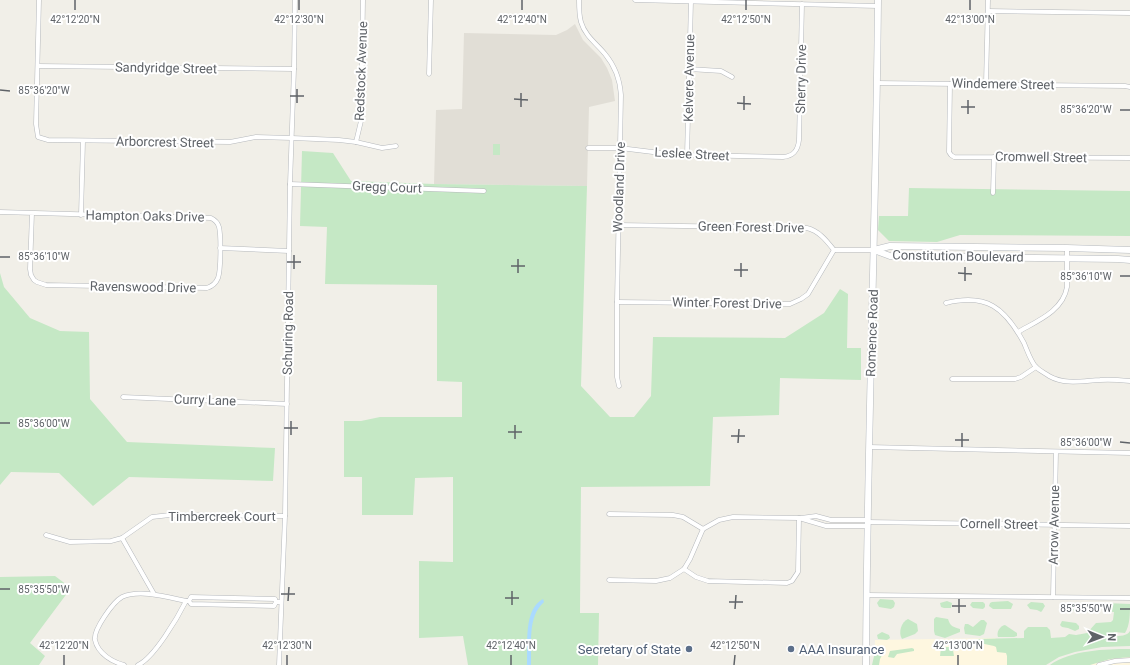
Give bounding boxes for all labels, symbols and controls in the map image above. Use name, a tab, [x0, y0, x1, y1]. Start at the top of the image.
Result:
text: 42°12'20"N	[50, 14, 100, 25]
text: 42°12'30"N	[274, 14, 324, 25]
text: 42°12'40"N	[497, 14, 547, 25]
text: 42°12'50"N	[721, 14, 771, 25]
text: 42°13'00"N	[945, 14, 995, 25]
street label: Redstock Avenue	[352, 21, 370, 121]
street label: Kelvere Avenue	[681, 34, 697, 122]
street label: Sherry Drive	[793, 44, 809, 114]
street label: Sandyridge Street	[115, 60, 217, 76]
street label: Windemere Street	[951, 76, 1055, 92]
text: 85°36'20"W	[18, 85, 70, 96]
text: 85°36'20"W	[1060, 104, 1112, 115]
street label: Arborcrest Street	[116, 134, 214, 150]
street label: Woodland Drive	[610, 141, 628, 233]
street label: Leslee Street	[654, 145, 730, 163]
street label: Cromwell Street	[995, 149, 1087, 165]
street label: Gregg Court	[352, 178, 422, 196]
street label: Hampton Oaks Drive	[86, 207, 205, 225]
street label: Green Forest Drive	[698, 219, 804, 235]
street label: Constitution Boulevard	[892, 247, 1024, 265]
text: 85°36'10"W	[18, 251, 70, 262]
text: 85°36'10"W	[1060, 271, 1112, 282]
street label: Ravenswood Drive	[90, 279, 196, 295]
street label: Romence Road	[863, 289, 881, 377]
street label: Schuring Road	[280, 291, 296, 375]
street label: Winter Forest Drive	[672, 295, 782, 311]
street label: Curry Lane	[174, 391, 236, 409]
text: 85°36'00"W	[18, 418, 70, 429]
text: 85°36'00"W	[1060, 437, 1112, 448]
street label: Arrow Avenue	[1046, 485, 1062, 565]
street label: Timbercreek Court	[168, 509, 276, 524]
street label: Cornell Street	[960, 516, 1038, 532]
text: 85°35'50"W	[18, 584, 70, 595]
text: 85°35'50"W	[1060, 603, 1112, 614]
north arrow	[1082, 617, 1122, 657]
text: N	[1105, 633, 1118, 641]
text: 42°12'20"N	[39, 640, 89, 651]
text: 42°12'30"N	[262, 640, 312, 651]
text: 42°12'40"N	[486, 640, 536, 651]
text: 42°12'50"N	[710, 640, 760, 651]
text: 42°13'00"N	[933, 640, 983, 651]
place label: Secretary of State	[578, 642, 681, 657]
place label: AAA Insurance	[799, 642, 884, 657]
marker: Secretary of State	[684, 644, 694, 654]
marker: AAA Insurance	[786, 644, 796, 654]

